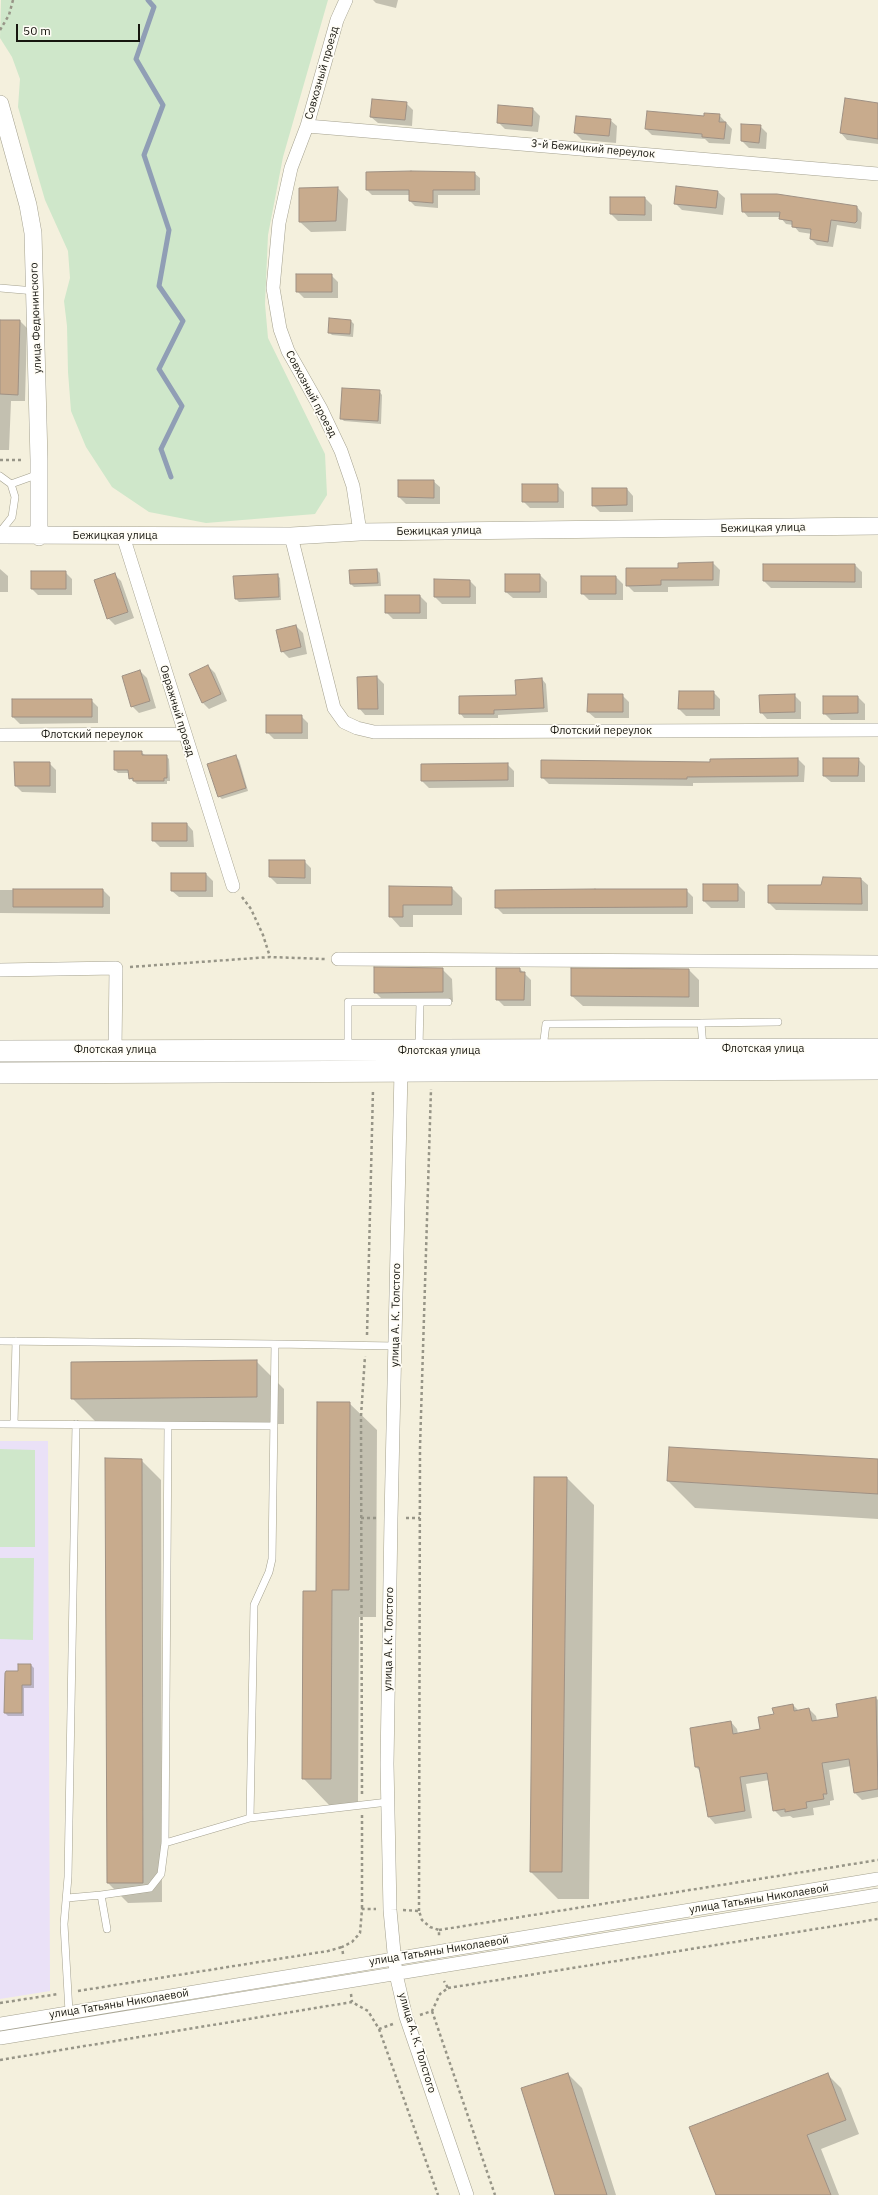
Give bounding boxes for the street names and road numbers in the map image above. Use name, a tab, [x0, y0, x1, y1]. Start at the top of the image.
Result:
street label: Совхозный проезд	[302, 25, 342, 121]
street label: 3-й Бежицкий переулок	[530, 137, 656, 161]
street label: улица Федюнинского	[27, 262, 45, 374]
street label: Совхозный проезд	[283, 348, 339, 440]
street label: Бежицкая улица	[720, 521, 806, 535]
street label: Бежицкая улица	[396, 524, 482, 538]
street label: Бежицкая улица	[72, 529, 158, 543]
street label: Овражный проезд	[157, 664, 197, 758]
street label: Флотский переулок	[550, 724, 652, 738]
street label: Флотский переулок	[41, 728, 143, 742]
street label: Флотская улица	[722, 1042, 804, 1056]
street label: Флотская улица	[74, 1043, 156, 1057]
street label: Флотская улица	[398, 1044, 480, 1058]
street label: улица А. К. Толстого	[388, 1263, 404, 1367]
street label: улица А. К. Толстого	[381, 1587, 397, 1691]
street label: улица Татьяны Николаевой	[688, 1881, 830, 1917]
street label: улица Татьяны Николаевой	[368, 1933, 510, 1969]
street label: улица Татьяны Николаевой	[48, 1986, 190, 2022]
street label: улица А. К. Толстого	[395, 1991, 439, 2095]

